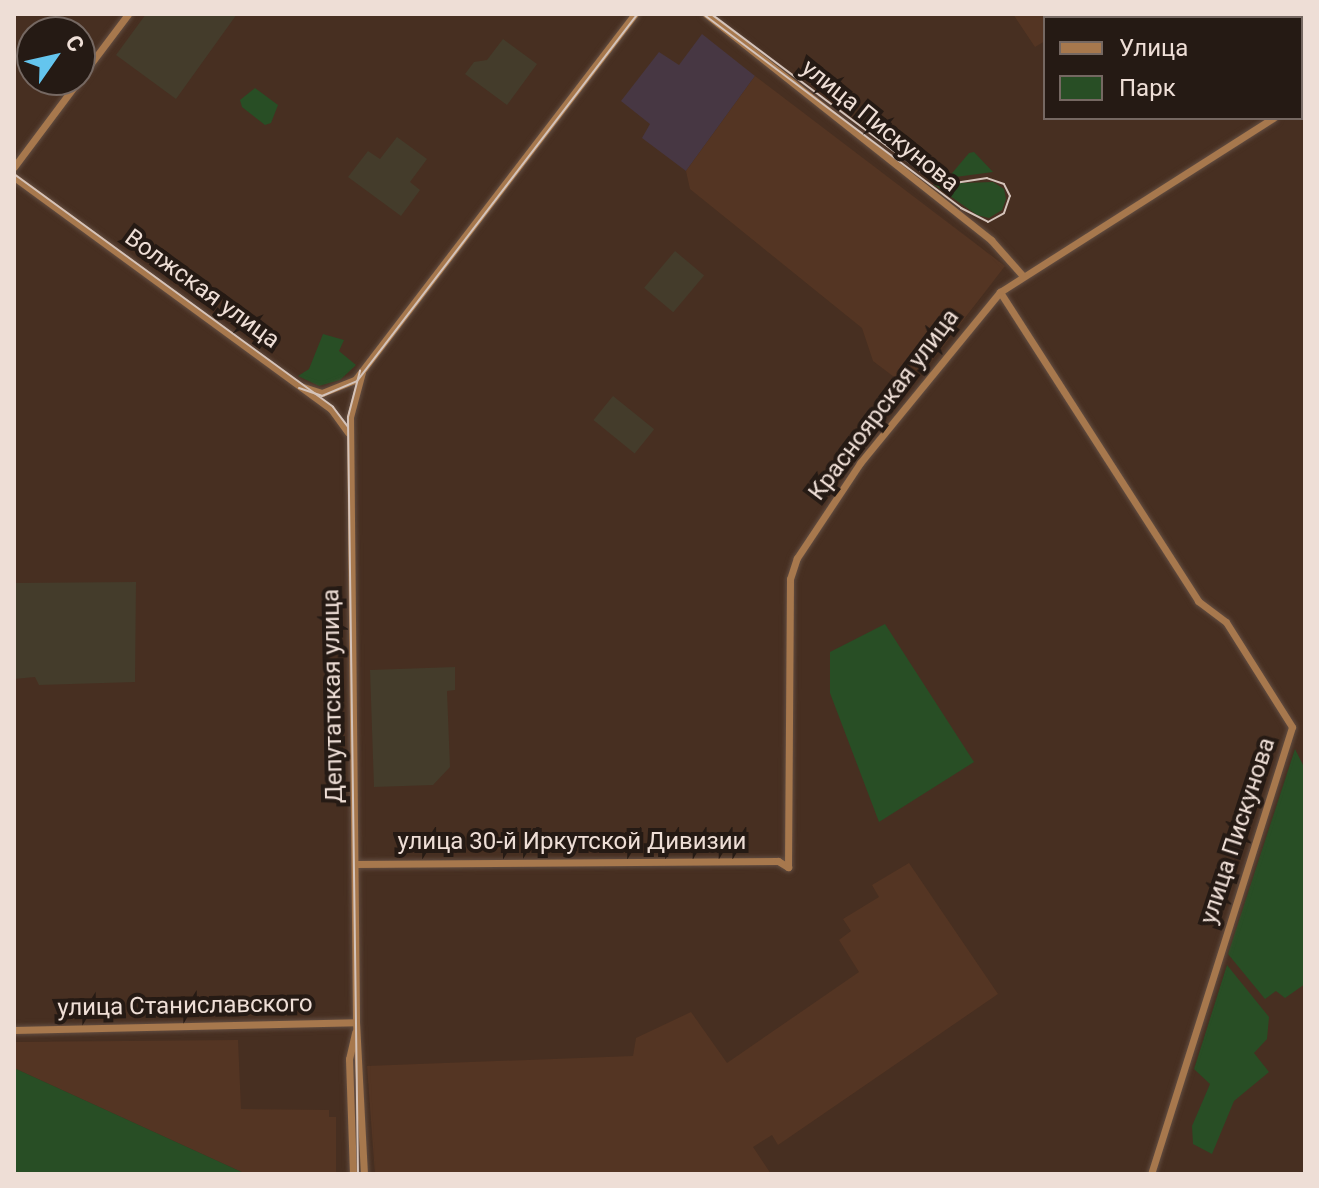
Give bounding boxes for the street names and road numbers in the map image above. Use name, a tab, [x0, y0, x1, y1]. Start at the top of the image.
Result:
street label: улица Пискунова	[796, 54, 964, 198]
street label: Волжская улица	[119, 223, 285, 355]
street label: Красноярская улица	[803, 304, 965, 506]
street label: Депутатская улица	[317, 589, 349, 803]
street label: улица Пискунова	[1194, 734, 1282, 928]
street label: улица 30-й Иркутской Дивизии	[398, 828, 746, 856]
street label: улица Станиславского	[57, 989, 313, 1023]

